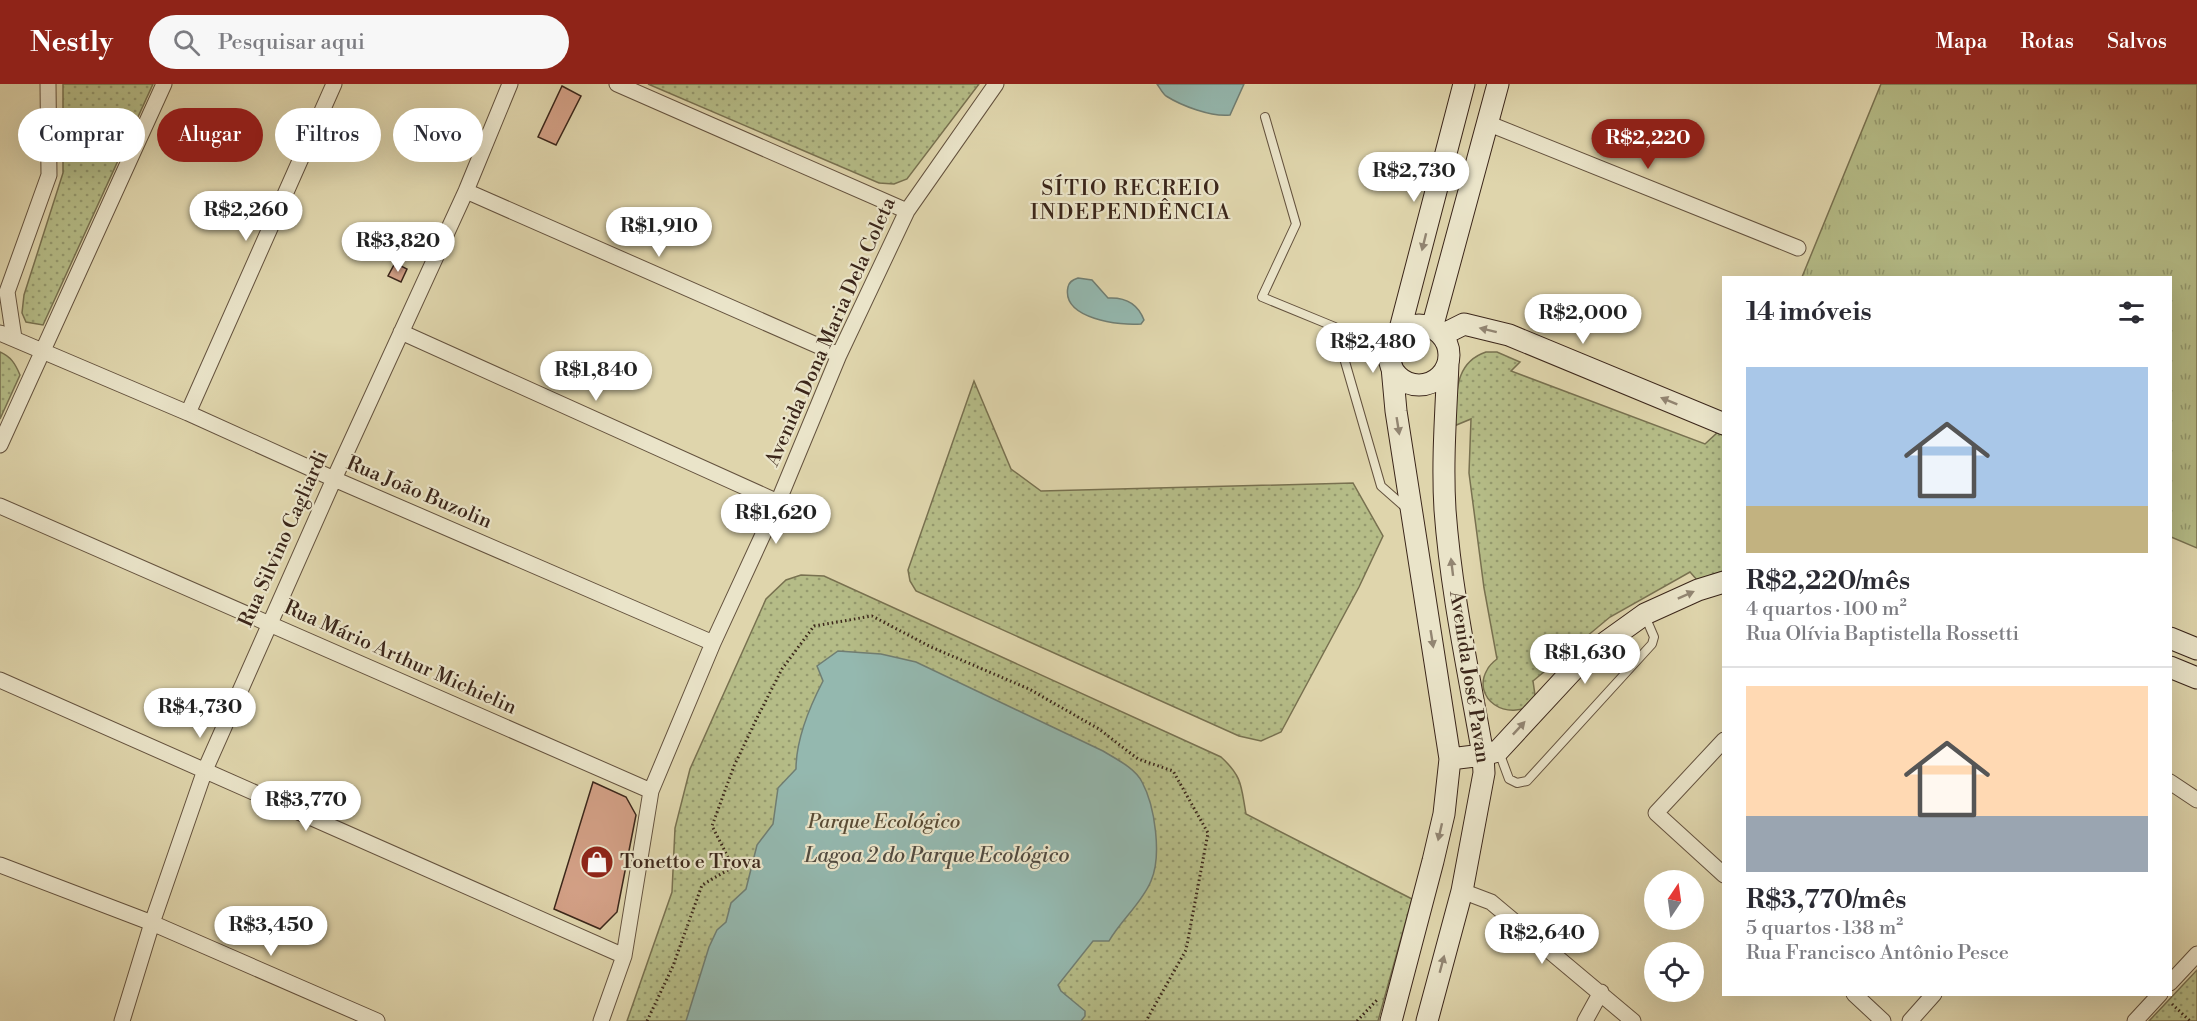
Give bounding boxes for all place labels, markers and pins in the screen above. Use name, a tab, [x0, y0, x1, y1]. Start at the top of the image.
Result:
pin: R$2,220	[1593, 119, 1703, 170]
pin: R$2,730	[1359, 152, 1469, 203]
pin: R$2,260	[191, 191, 301, 242]
pin: R$1,910	[604, 207, 714, 258]
pin: R$3,820	[343, 222, 453, 273]
pin: R$2,000	[1528, 294, 1638, 345]
pin: R$2,480	[1318, 323, 1428, 374]
pin: R$1,840	[541, 351, 651, 402]
pin: R$1,620	[721, 494, 831, 545]
pin: R$1,630	[1530, 634, 1640, 685]
pin: R$4,730	[145, 688, 255, 739]
pin: R$3,770	[251, 781, 361, 832]
shop icon: Tonetto e Trova	[579, 844, 615, 880]
place label: Tonetto e Trova	[620, 850, 762, 875]
pin: R$3,450	[216, 906, 326, 957]
pin: R$2,640	[1487, 914, 1597, 965]

